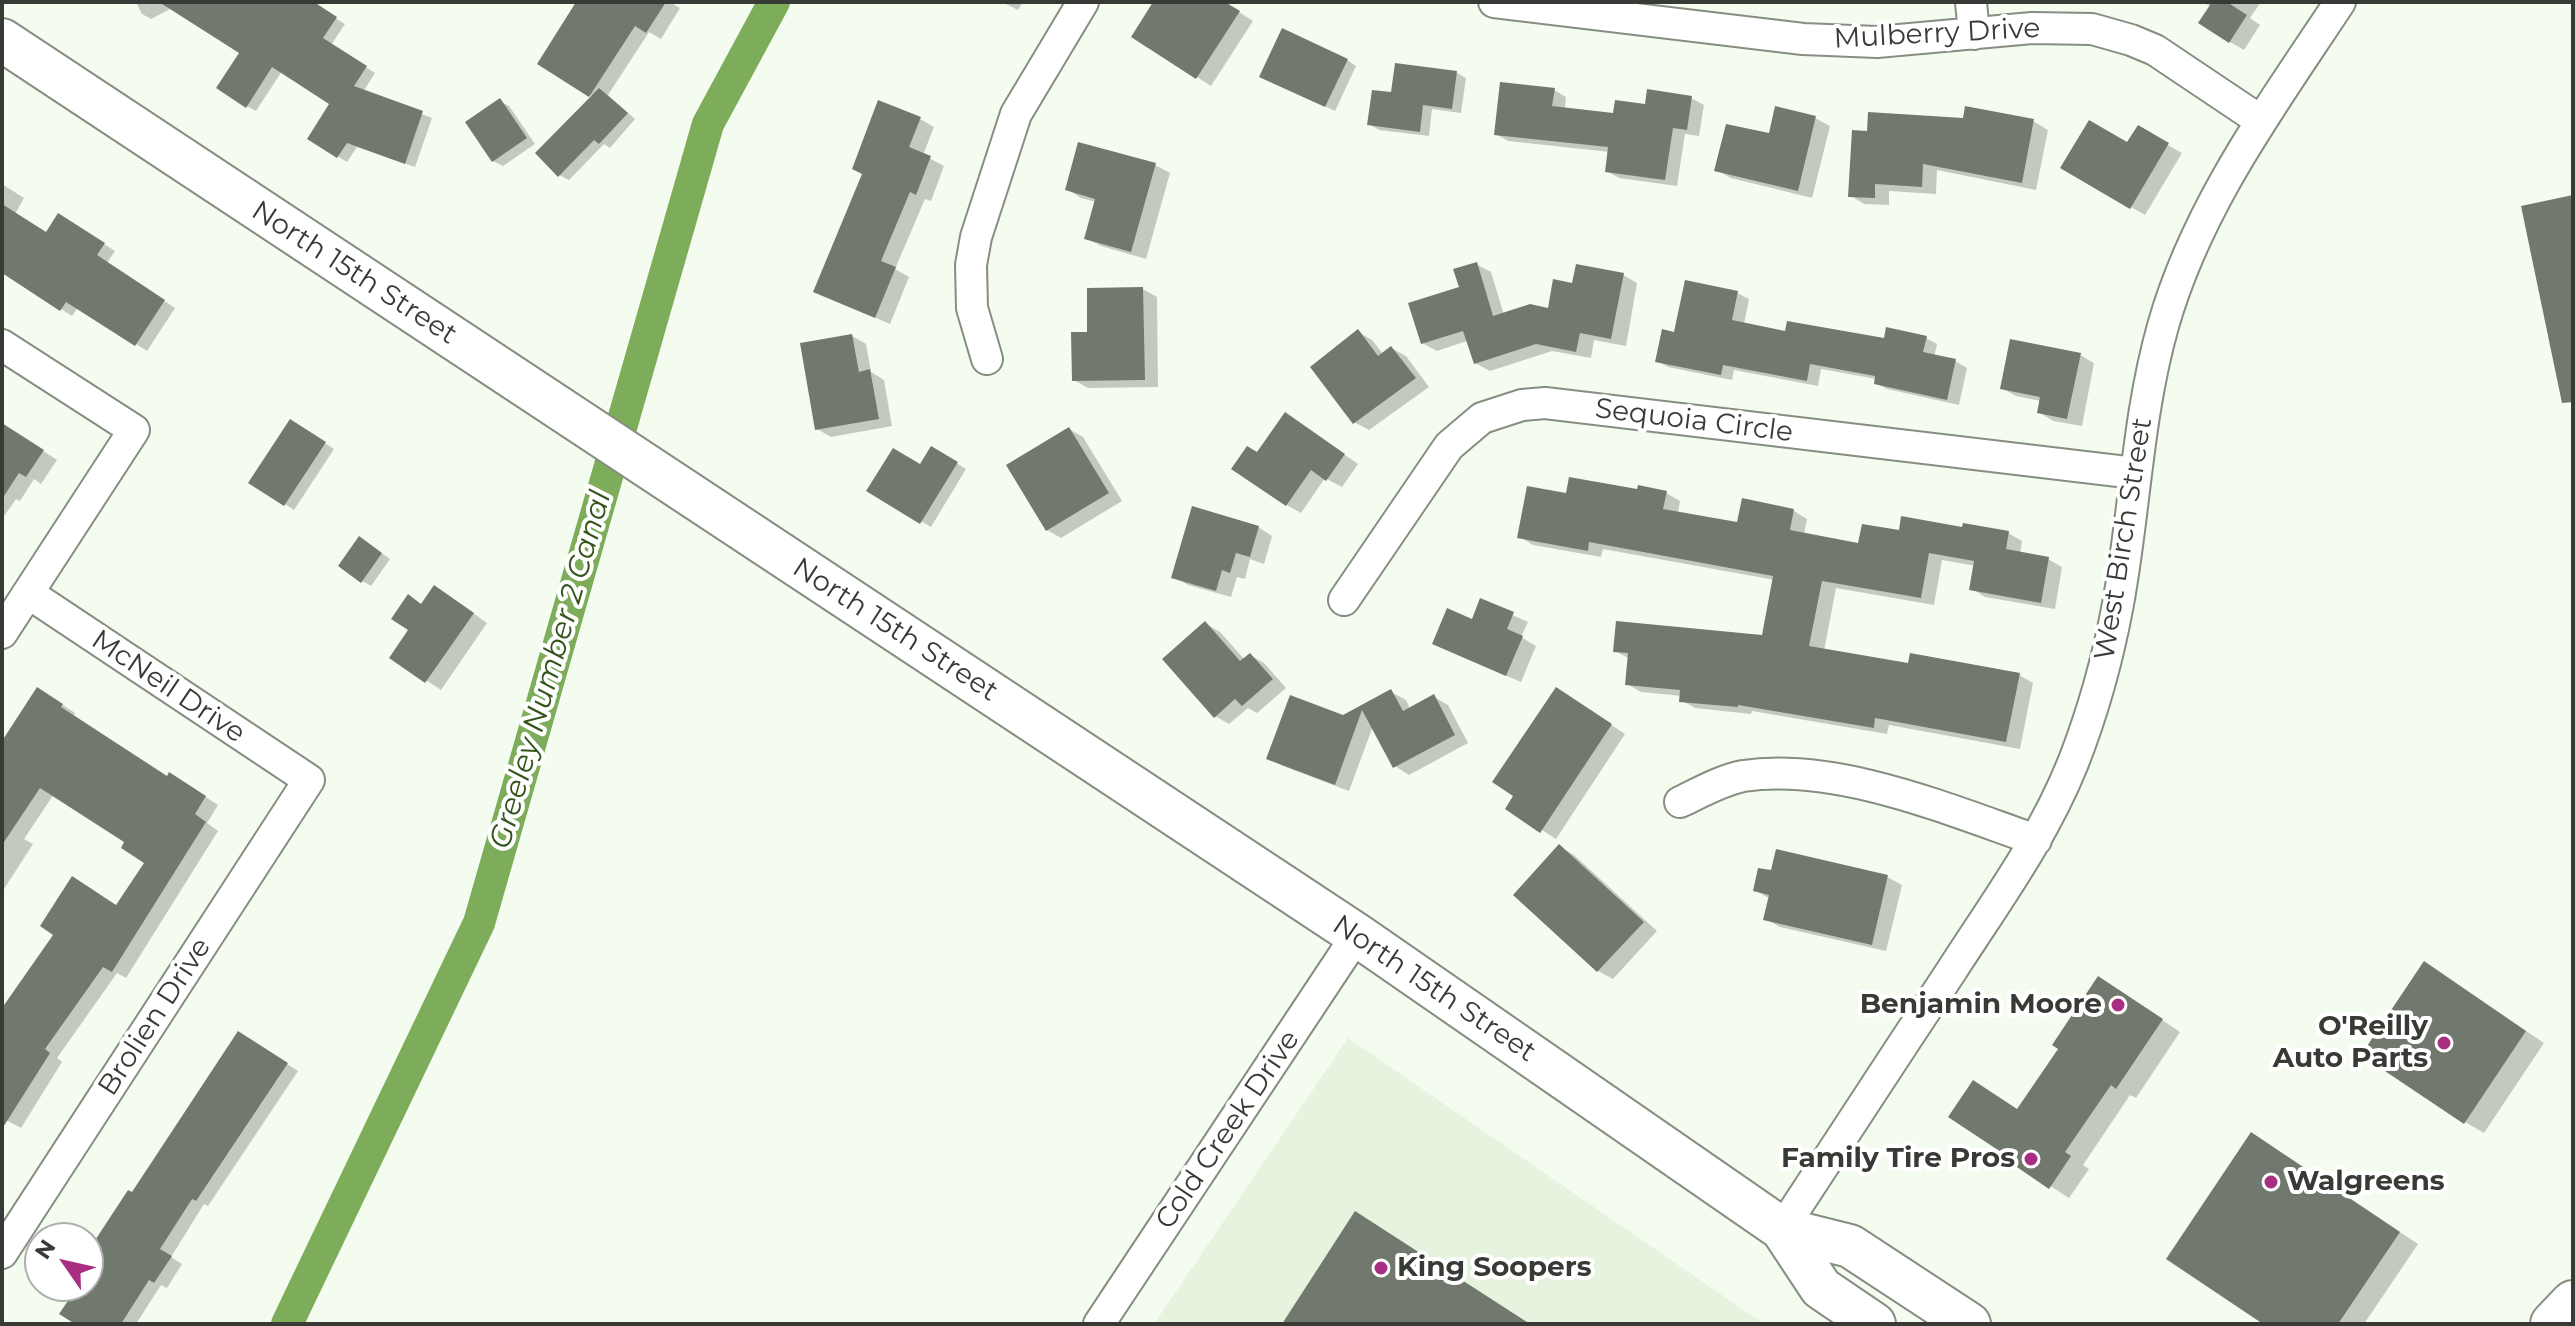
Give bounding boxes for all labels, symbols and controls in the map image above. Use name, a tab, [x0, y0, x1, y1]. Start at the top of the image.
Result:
street label: Mulberry Drive	[1833, 12, 2041, 56]
street label: North 15th Street	[245, 194, 463, 352]
street label: Sequoia Circle	[1593, 392, 1795, 450]
street label: West Birch Street	[2088, 415, 2160, 663]
water label: Greeley Number 2 Canal	[483, 487, 619, 853]
street label: North 15th Street	[786, 551, 1004, 709]
street label: McNeil Drive	[85, 623, 251, 751]
street label: North 15th Street	[1326, 909, 1542, 1069]
street label: Brolien Drive	[92, 932, 218, 1102]
place label: Benjamin Moore	[1860, 988, 2102, 1022]
marker: Benjamin Moore	[2109, 996, 2127, 1014]
place label: O'Reilly Auto Parts	[2273, 1010, 2428, 1076]
street label: Cold Creek Drive	[1149, 1024, 1307, 1236]
marker: O'Reilly Auto Parts	[2435, 1034, 2453, 1052]
place label: Family Tire Pros	[1781, 1142, 2015, 1176]
marker: Family Tire Pros	[2022, 1150, 2040, 1168]
place label: Walgreens	[2287, 1165, 2445, 1199]
marker: Walgreens	[2262, 1173, 2280, 1191]
north arrow	[24, 1222, 104, 1302]
text: N	[29, 1234, 62, 1264]
place label: King Soopers	[1397, 1251, 1592, 1285]
marker: King Soopers	[1372, 1259, 1390, 1277]

